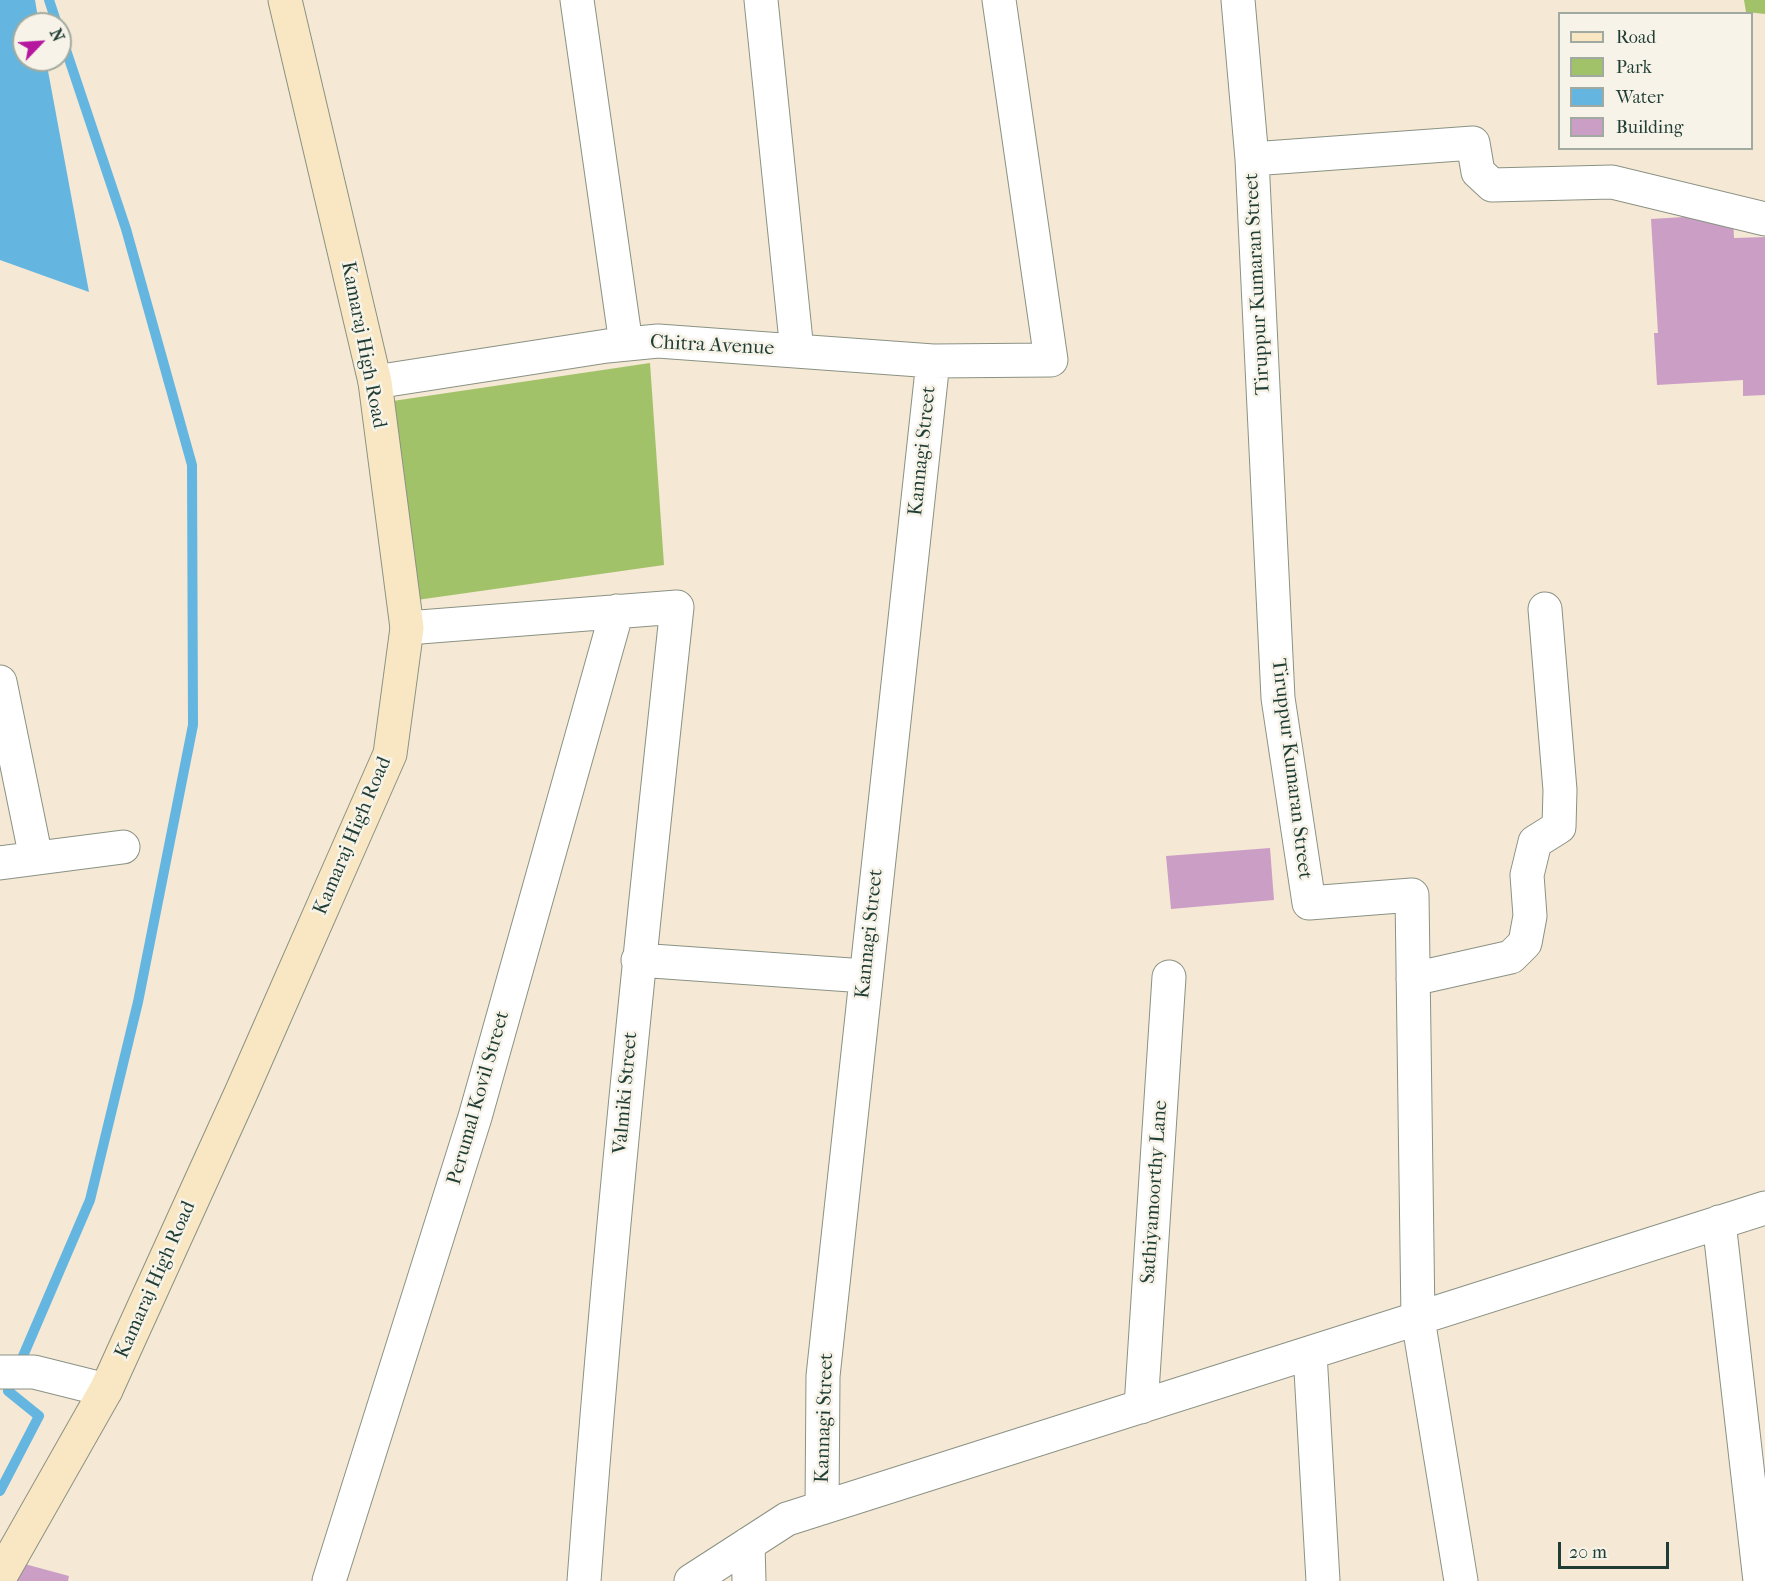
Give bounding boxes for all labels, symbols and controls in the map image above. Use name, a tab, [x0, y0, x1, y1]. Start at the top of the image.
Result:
north arrow	[12, 12, 72, 72]
legend	[1558, 12, 1753, 150]
text: N	[46, 26, 68, 45]
text: Road	[1616, 27, 1656, 48]
text: Park	[1616, 57, 1652, 78]
text: Water	[1616, 87, 1664, 108]
text: Building	[1616, 117, 1683, 138]
street label: Tiruppur Kumaran Street	[1240, 172, 1276, 396]
street label: Kamaraj High Road	[335, 260, 391, 430]
street label: Chitra Avenue	[649, 331, 775, 361]
street label: Kannagi Street	[904, 385, 942, 517]
street label: Tiruppur Kumaran Street	[1266, 657, 1316, 881]
street label: Kamaraj High Road	[309, 753, 397, 919]
street label: Kannagi Street	[851, 868, 889, 1000]
street label: Perumal Kovil Street	[443, 1008, 515, 1188]
street label: Valmiki Street	[609, 1031, 643, 1155]
street label: Sathiyamoorthy Lane	[1137, 1099, 1173, 1285]
street label: Kamaraj High Road	[111, 1198, 201, 1362]
street label: Kannagi Street	[811, 1352, 839, 1484]
scale bar	[1561, 1530, 1672, 1568]
text: 20 m	[1569, 1542, 1607, 1563]

